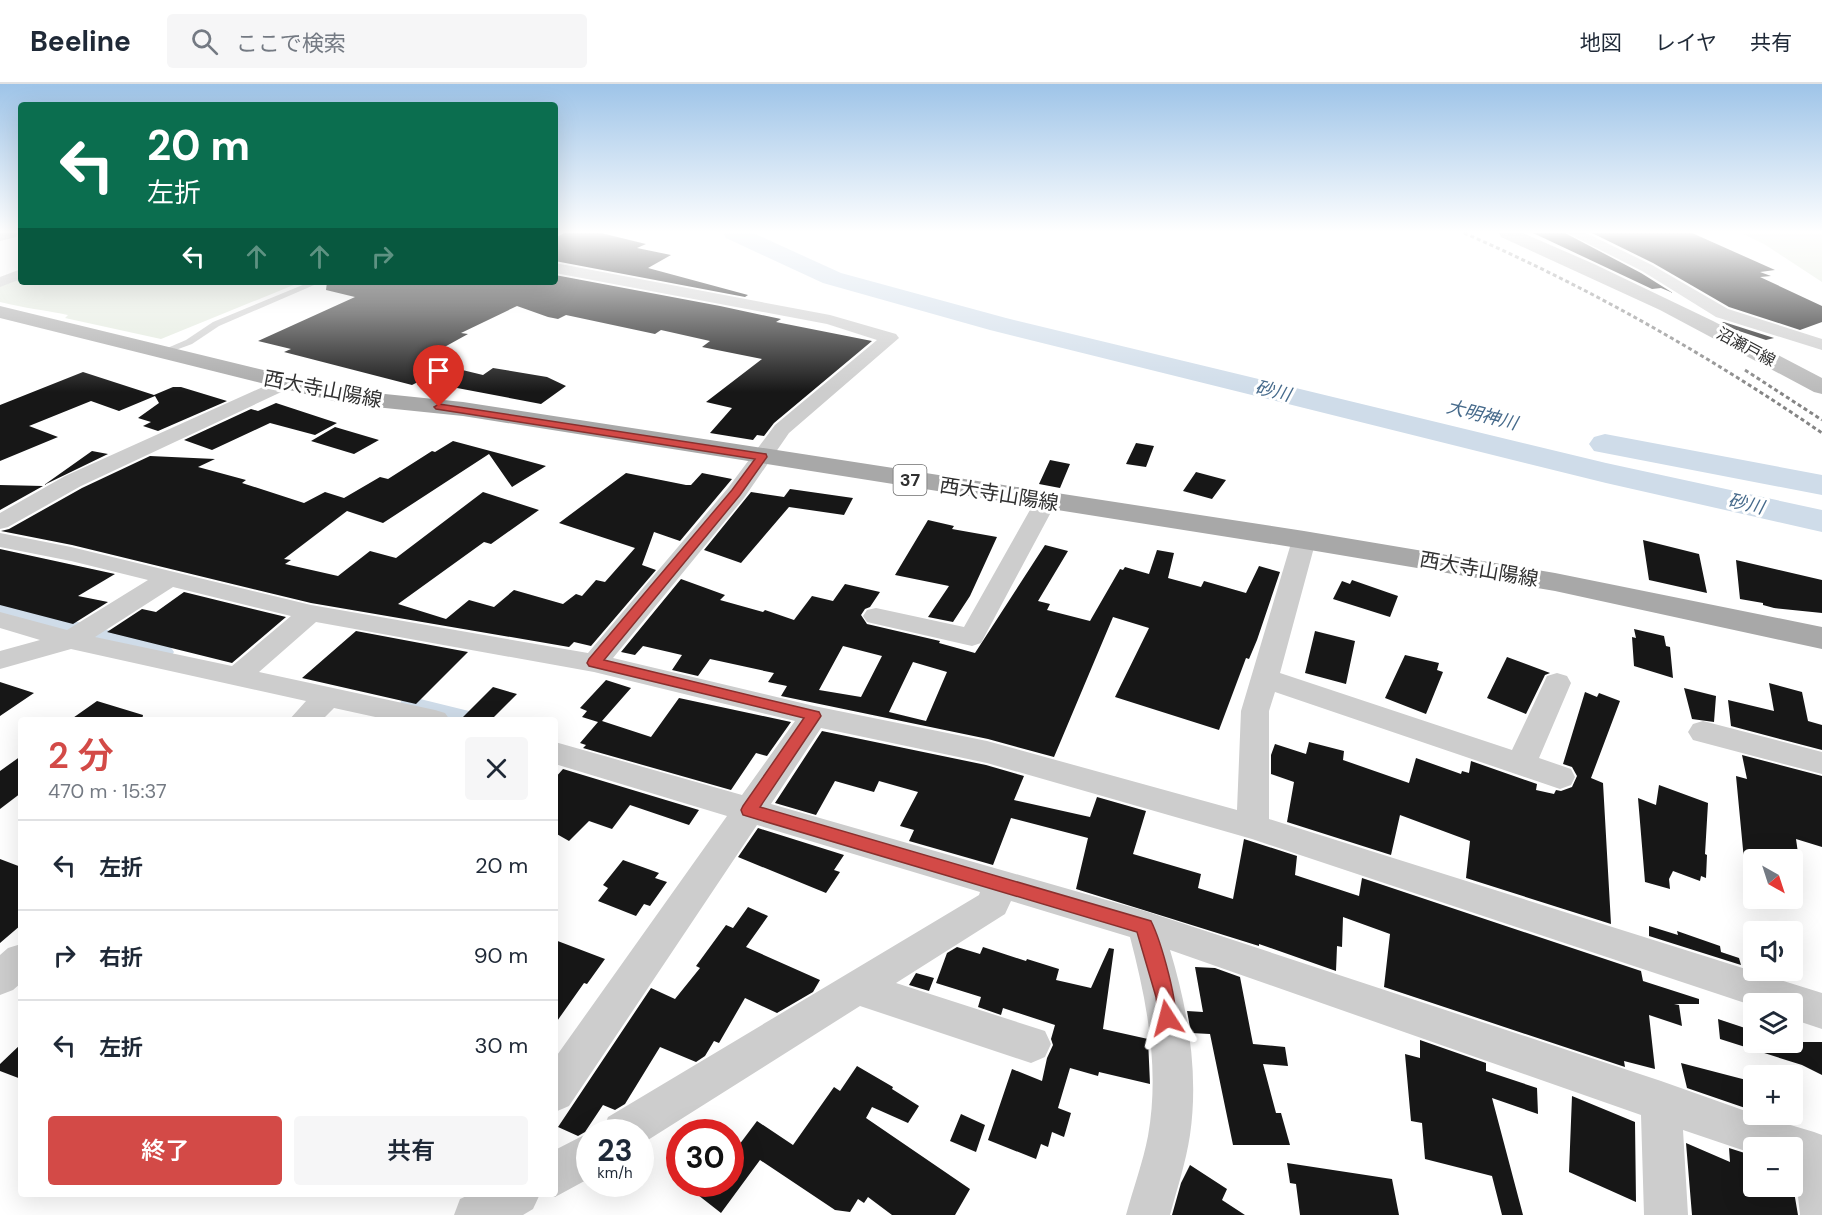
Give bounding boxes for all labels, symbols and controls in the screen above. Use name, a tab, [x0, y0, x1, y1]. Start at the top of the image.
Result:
search box	[167, 14, 587, 68]
text: Beeline	[30, 23, 131, 60]
icon: search	[188, 25, 221, 58]
text: ここで検索	[236, 29, 346, 58]
text: 地図	[1580, 29, 1622, 57]
text: レイヤ	[1655, 29, 1717, 57]
text: 共有	[1750, 29, 1792, 57]
text: 20 m	[147, 118, 250, 173]
icon: left	[48, 126, 126, 204]
text: 左折	[147, 175, 201, 210]
icon: left	[177, 240, 210, 273]
icon: ahead	[240, 240, 273, 273]
icon: ahead	[303, 240, 336, 273]
icon: right	[366, 240, 399, 273]
street label: 沼瀬戸線	[1713, 323, 1779, 371]
pin	[413, 345, 464, 407]
icon: arrive	[422, 354, 455, 387]
street label: 西大寺山陽線	[262, 365, 384, 413]
water label: 砂川	[1253, 375, 1295, 407]
water label: 大明神川	[1444, 395, 1522, 436]
road number: 37	[894, 465, 926, 495]
street label: 西大寺山陽線	[938, 472, 1060, 516]
water label: 砂川	[1726, 488, 1768, 520]
street label: 西大寺山陽線	[1418, 546, 1540, 592]
text: 2 分	[48, 732, 114, 779]
button: close	[465, 737, 528, 800]
text: 470 m · 15:37	[48, 778, 167, 804]
icon: left	[48, 849, 81, 882]
north arrow	[1743, 849, 1803, 909]
map controls	[1743, 849, 1803, 1197]
text: 20 m	[475, 851, 528, 880]
text: 左折	[99, 853, 143, 882]
button: sound	[1743, 921, 1803, 981]
icon: right	[48, 939, 81, 972]
text: 90 m	[474, 941, 528, 970]
text: 右折	[99, 943, 143, 972]
position arrow	[1135, 986, 1199, 1050]
button: layers	[1743, 993, 1803, 1053]
icon: left	[48, 1029, 81, 1062]
text: 30 m	[474, 1031, 528, 1060]
text: 左折	[99, 1033, 143, 1062]
button: +	[1743, 1065, 1803, 1125]
button: 終了	[48, 1116, 282, 1185]
button: 共有	[294, 1116, 528, 1185]
speed limit sign: 30	[666, 1119, 744, 1197]
text: 23	[597, 1131, 633, 1170]
button: −	[1743, 1137, 1803, 1197]
text: km/h	[597, 1163, 633, 1183]

